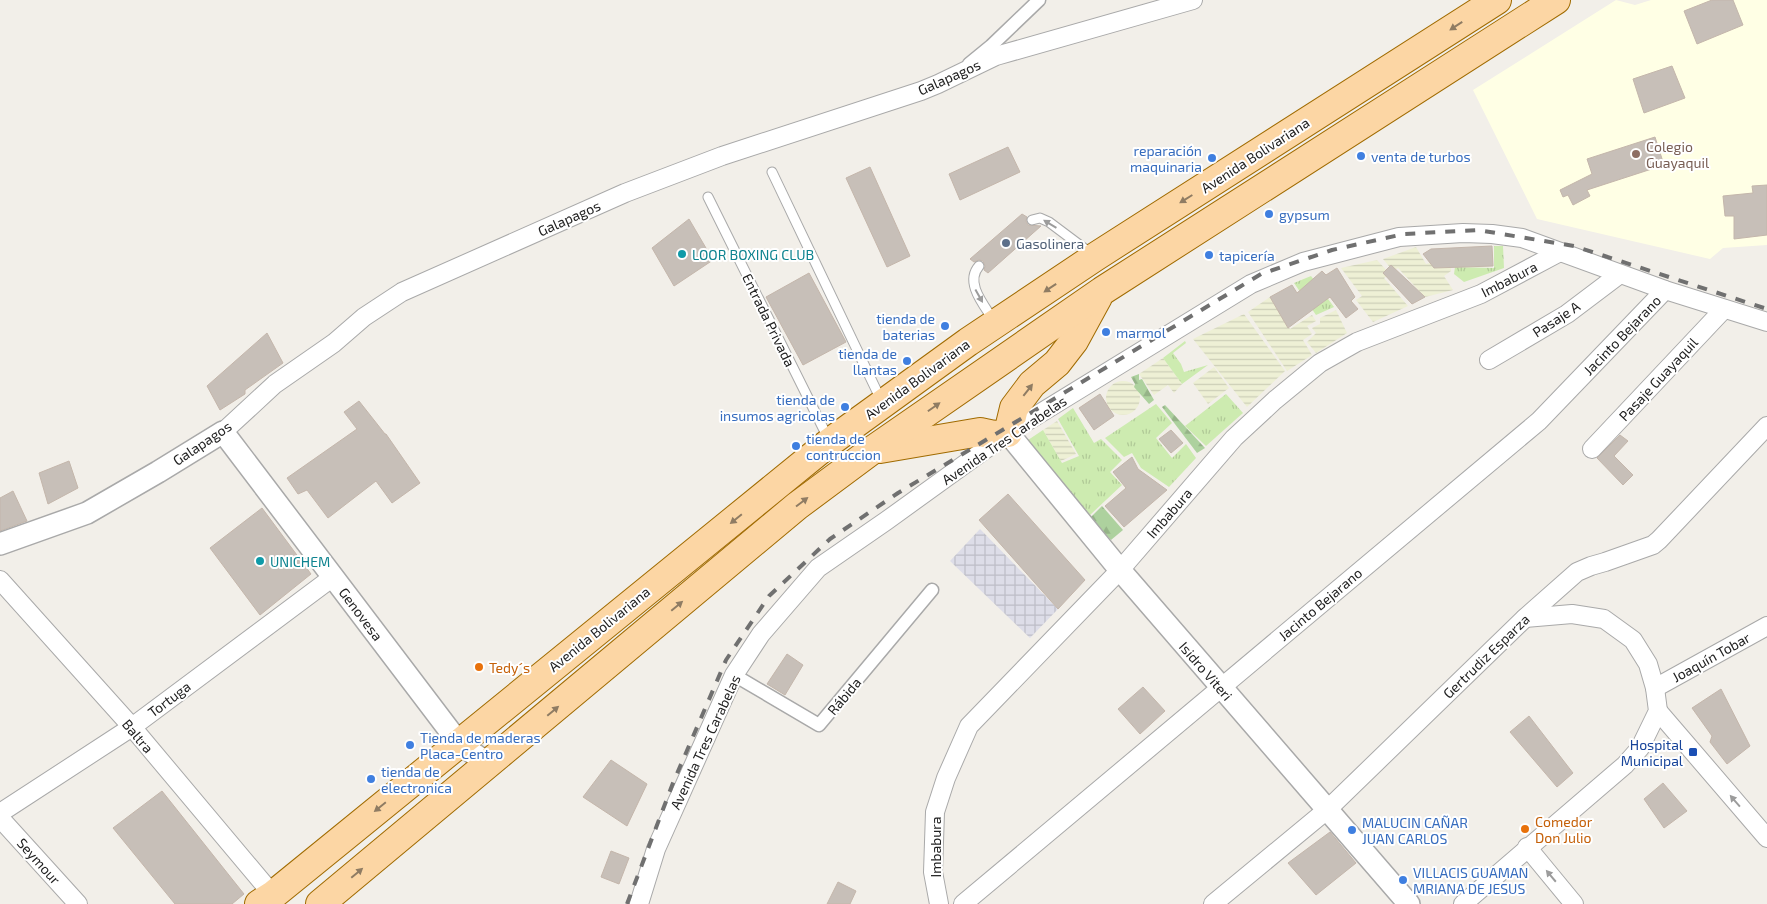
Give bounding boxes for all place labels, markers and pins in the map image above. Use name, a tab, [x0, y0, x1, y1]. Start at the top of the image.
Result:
place label: Colegio Guayaquil	[1646, 138, 1710, 171]
place label: reparación maquinaria	[1130, 142, 1202, 175]
place label: venta de turbos	[1371, 148, 1471, 165]
marker: Colegio Guayaquil	[1630, 148, 1642, 160]
marker: venta de turbos	[1355, 150, 1367, 162]
marker: reparación maquinaria	[1206, 152, 1218, 164]
place label: gypsum	[1279, 206, 1330, 223]
marker: gypsum	[1263, 208, 1275, 220]
place label: Gasolinera	[1016, 235, 1084, 252]
marker: Gasolinera	[1000, 237, 1012, 249]
place label: LOOR BOXING CLUB	[692, 246, 814, 263]
place label: tapicería	[1219, 247, 1275, 264]
marker: LOOR BOXING CLUB	[676, 248, 688, 260]
marker: tapicería	[1203, 249, 1215, 261]
place label: tienda de baterias	[876, 310, 935, 343]
marker: tienda de baterias	[939, 320, 951, 332]
place label: marmol	[1116, 324, 1167, 341]
marker: marmol	[1100, 326, 1112, 338]
place label: tienda de llantas	[838, 345, 897, 378]
marker: tienda de llantas	[901, 355, 913, 367]
place label: tienda de insumos agricolas	[720, 391, 835, 424]
marker: tienda de insumos agricolas	[839, 401, 851, 413]
place label: tienda de contruccion	[806, 430, 881, 463]
marker: tienda de contruccion	[790, 440, 802, 452]
place label: UNICHEM	[270, 553, 330, 570]
marker: UNICHEM	[254, 555, 266, 567]
place label: Tedy´s	[489, 659, 530, 676]
marker: Tedy´s	[473, 661, 485, 673]
place label: Tienda de maderas Placa-Centro	[420, 729, 541, 762]
place label: Hospital Municipal	[1621, 736, 1684, 769]
marker: Tienda de maderas Placa-Centro	[404, 739, 416, 751]
marker: Hospital Municipal	[1687, 746, 1699, 758]
place label: tienda de electronica	[381, 763, 452, 796]
marker: tienda de electronica	[365, 773, 377, 785]
place label: Comedor Don Julio	[1535, 813, 1593, 846]
place label: MALUCIN CAÑAR JUAN CARLOS	[1362, 814, 1468, 847]
marker: Comedor Don Julio	[1519, 823, 1531, 835]
marker: MALUCIN CAÑAR JUAN CARLOS	[1346, 824, 1358, 836]
place label: VILLACIS GUAMAN MRIANA DE JESUS	[1413, 864, 1529, 897]
marker: VILLACIS GUAMAN MRIANA DE JESUS	[1397, 874, 1409, 886]

